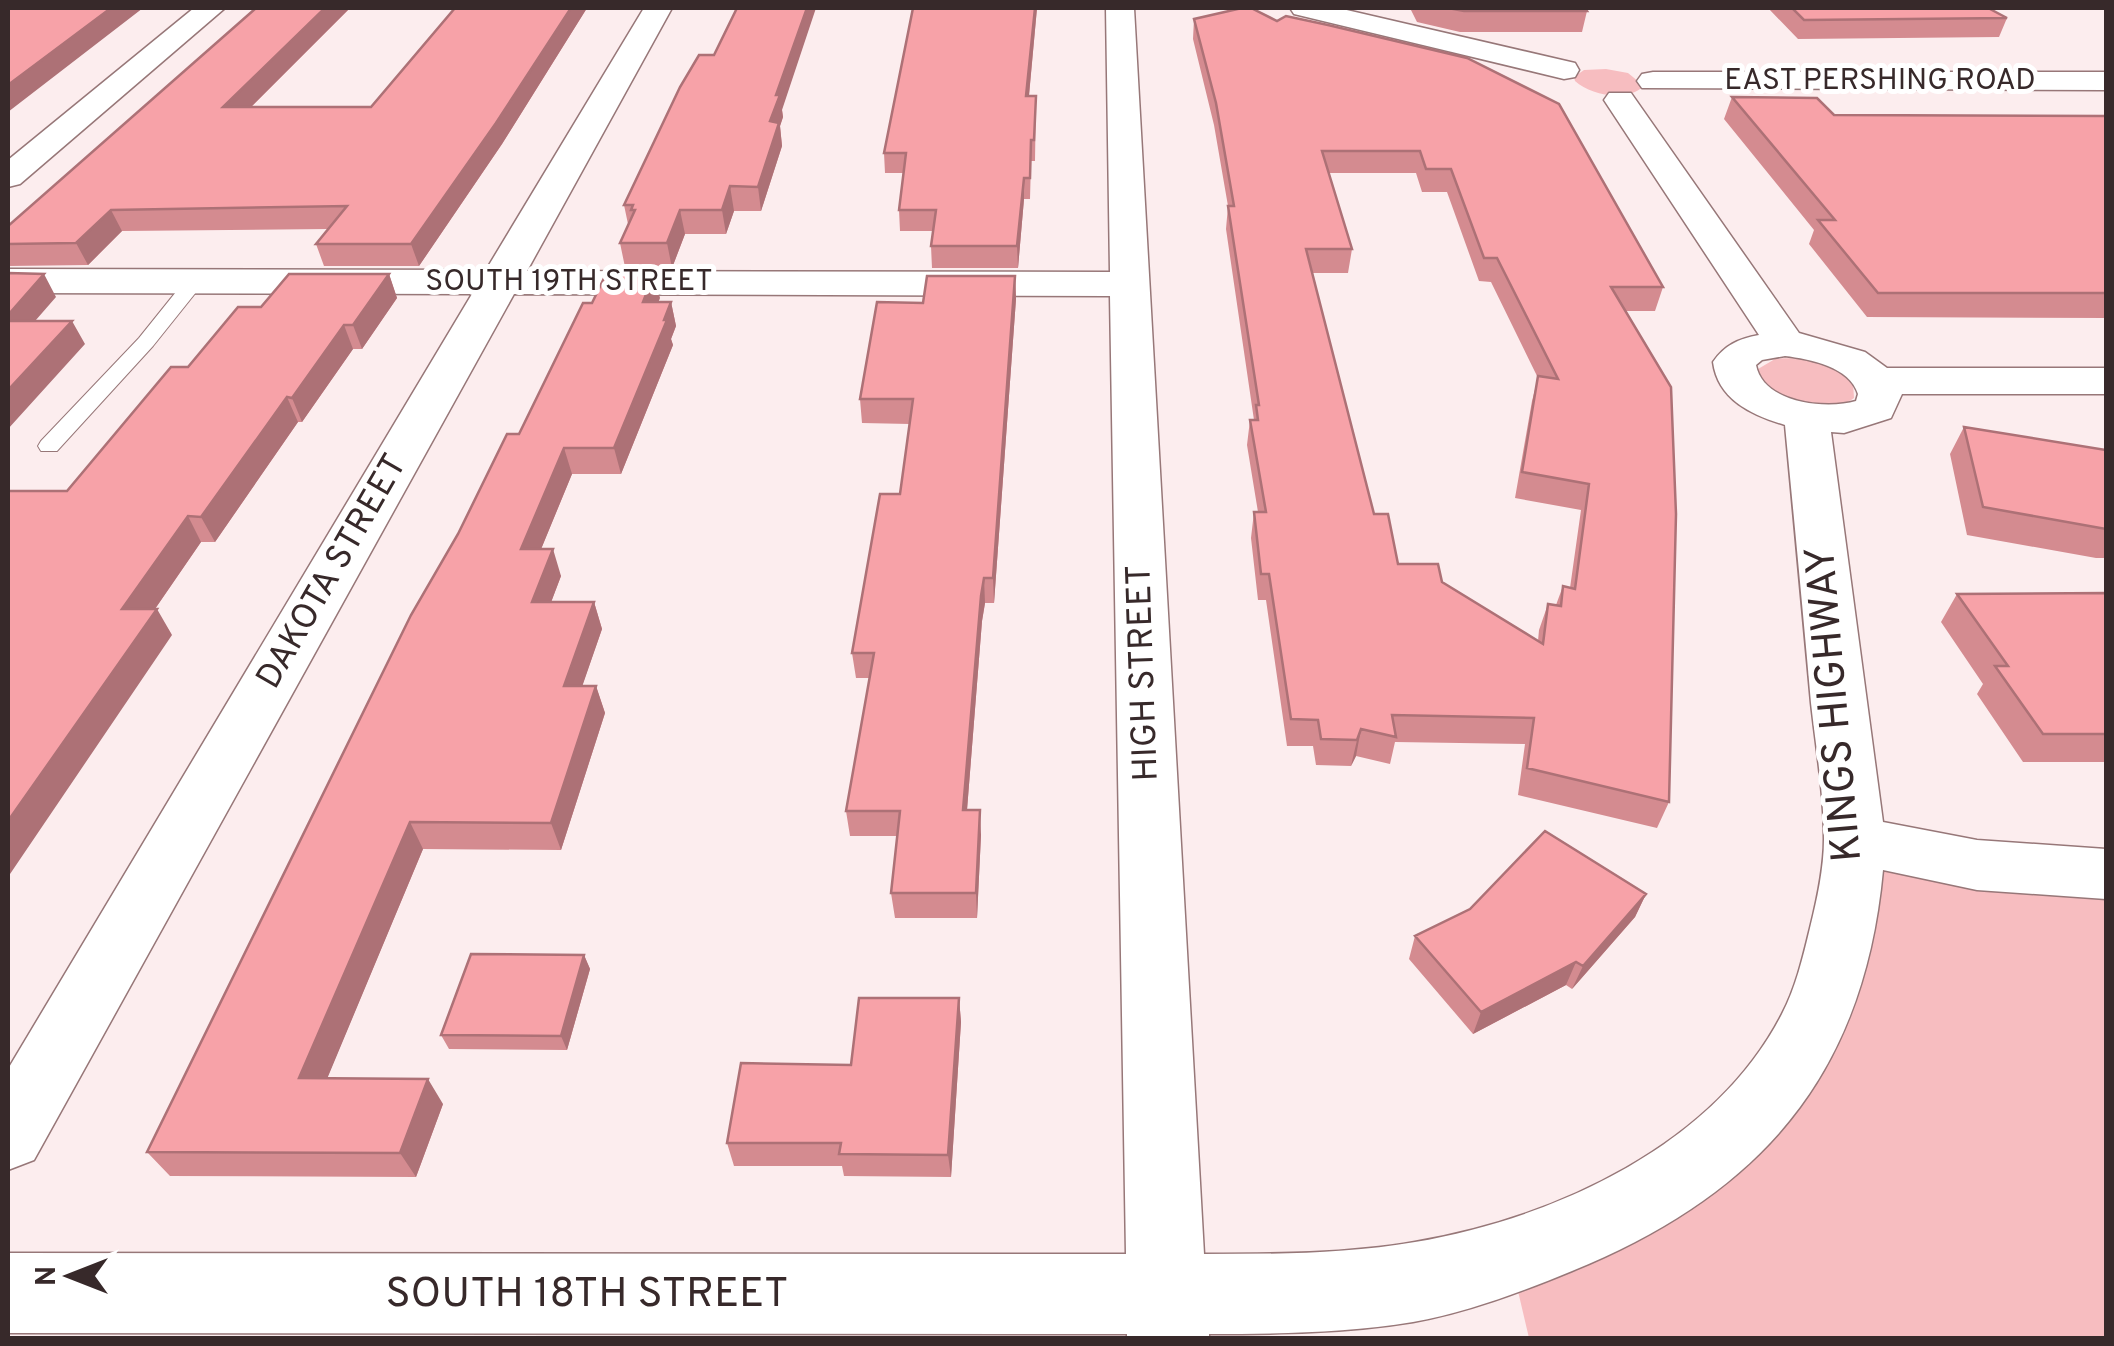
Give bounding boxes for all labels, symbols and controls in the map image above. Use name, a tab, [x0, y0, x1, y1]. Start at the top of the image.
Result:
street label: EAST PERSHING ROAD	[1724, 63, 2036, 100]
street label: SOUTH 19TH STREET	[425, 264, 713, 301]
street label: DAKOTA STREET	[248, 447, 418, 697]
street label: KINGS HIGHWAY	[1796, 544, 1876, 864]
street label: HIGH STREET	[1118, 564, 1170, 782]
north arrow	[20, 1226, 120, 1326]
text: N	[30, 1266, 66, 1286]
street label: SOUTH 18TH STREET	[385, 1269, 789, 1322]

